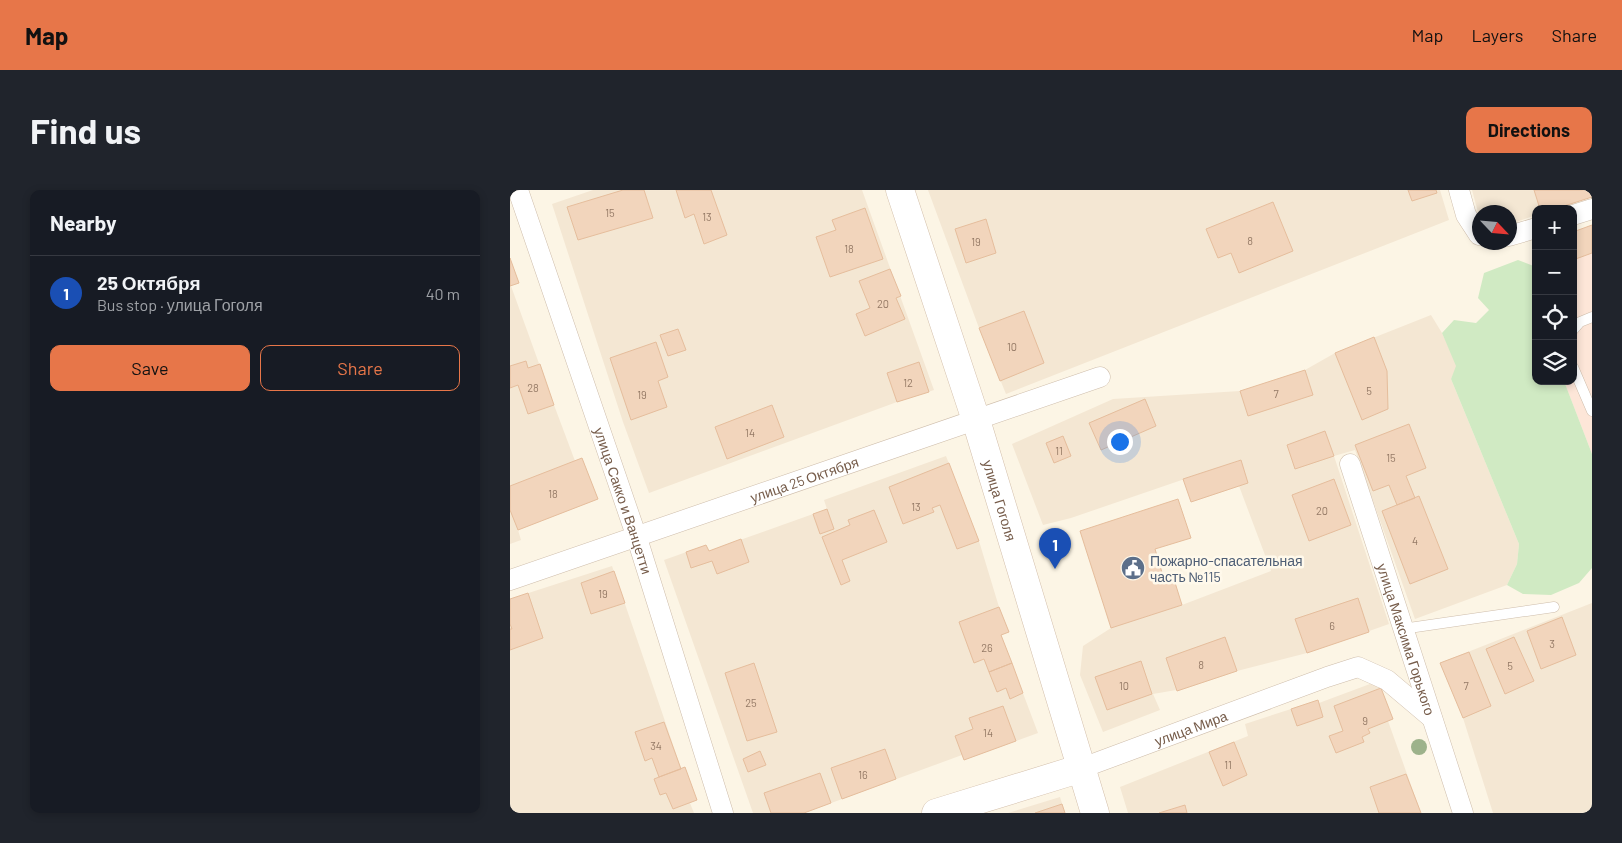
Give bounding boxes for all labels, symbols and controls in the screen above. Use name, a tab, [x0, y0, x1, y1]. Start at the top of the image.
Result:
text: Map	[25, 21, 68, 50]
text: Map	[1411, 24, 1443, 46]
text: Layers	[1471, 24, 1524, 46]
text: Share	[1552, 24, 1597, 46]
button: Directions	[1466, 107, 1592, 153]
text: Find us	[30, 109, 141, 151]
north arrow	[1472, 205, 1517, 250]
map controls	[1532, 205, 1577, 385]
button: +	[1532, 205, 1577, 250]
house number: 15	[605, 206, 615, 219]
text: Nearby	[50, 210, 116, 235]
house number: 13	[702, 210, 712, 223]
house number: 8	[1247, 234, 1253, 247]
house number: 19	[971, 235, 981, 248]
house number: 18	[844, 242, 854, 255]
button: −	[1532, 250, 1577, 295]
text: 25 Октября	[97, 271, 201, 294]
text: 1	[63, 284, 69, 303]
text: 40 m	[426, 284, 460, 303]
text: Bus stop · улица Гоголя	[97, 295, 263, 314]
button: locate	[1532, 295, 1577, 340]
house number: 20	[877, 297, 889, 310]
house number: 10	[1007, 340, 1017, 353]
button: layers	[1532, 340, 1577, 385]
button: Save	[50, 345, 250, 391]
button: Share	[260, 345, 460, 391]
house number: 12	[903, 376, 913, 389]
house number: 28	[527, 381, 539, 394]
house number: 5	[1366, 384, 1372, 397]
house number: 7	[1273, 387, 1279, 400]
house number: 19	[637, 388, 647, 401]
street label: улица Сакко и Ванцетти	[591, 425, 656, 576]
house number: 14	[745, 426, 755, 439]
your location	[1107, 429, 1133, 455]
house number: 11	[1055, 444, 1063, 457]
house number: 15	[1386, 451, 1396, 464]
street label: улица 25 Октября	[748, 452, 860, 505]
street label: улица Гоголя	[980, 458, 1021, 543]
house number: 18	[548, 487, 558, 500]
house number: 13	[911, 500, 921, 513]
house number: 20	[1316, 504, 1328, 517]
pin: 1	[1039, 528, 1071, 569]
house number: 4	[1412, 534, 1418, 547]
place label: Пожарно-спасательная часть №115	[1150, 552, 1303, 585]
public building icon: Пожарно-спасательная часть №115	[1120, 555, 1146, 581]
street label: улица Максима Горького	[1374, 561, 1439, 717]
house number: 19	[598, 587, 608, 600]
house number: 6	[1329, 619, 1335, 632]
house number: 3	[1549, 637, 1555, 650]
house number: 26	[981, 641, 993, 654]
house number: 8	[1198, 658, 1204, 671]
house number: 5	[1507, 659, 1513, 672]
house number: 10	[1119, 679, 1129, 692]
house number: 7	[1463, 679, 1469, 692]
house number: 25	[745, 696, 757, 709]
street label: улица Мира	[1152, 706, 1230, 749]
house number: 9	[1362, 714, 1368, 727]
house number: 14	[983, 726, 993, 739]
house number: 34	[650, 739, 662, 752]
house number: 11	[1224, 758, 1232, 771]
house number: 16	[858, 768, 868, 781]

